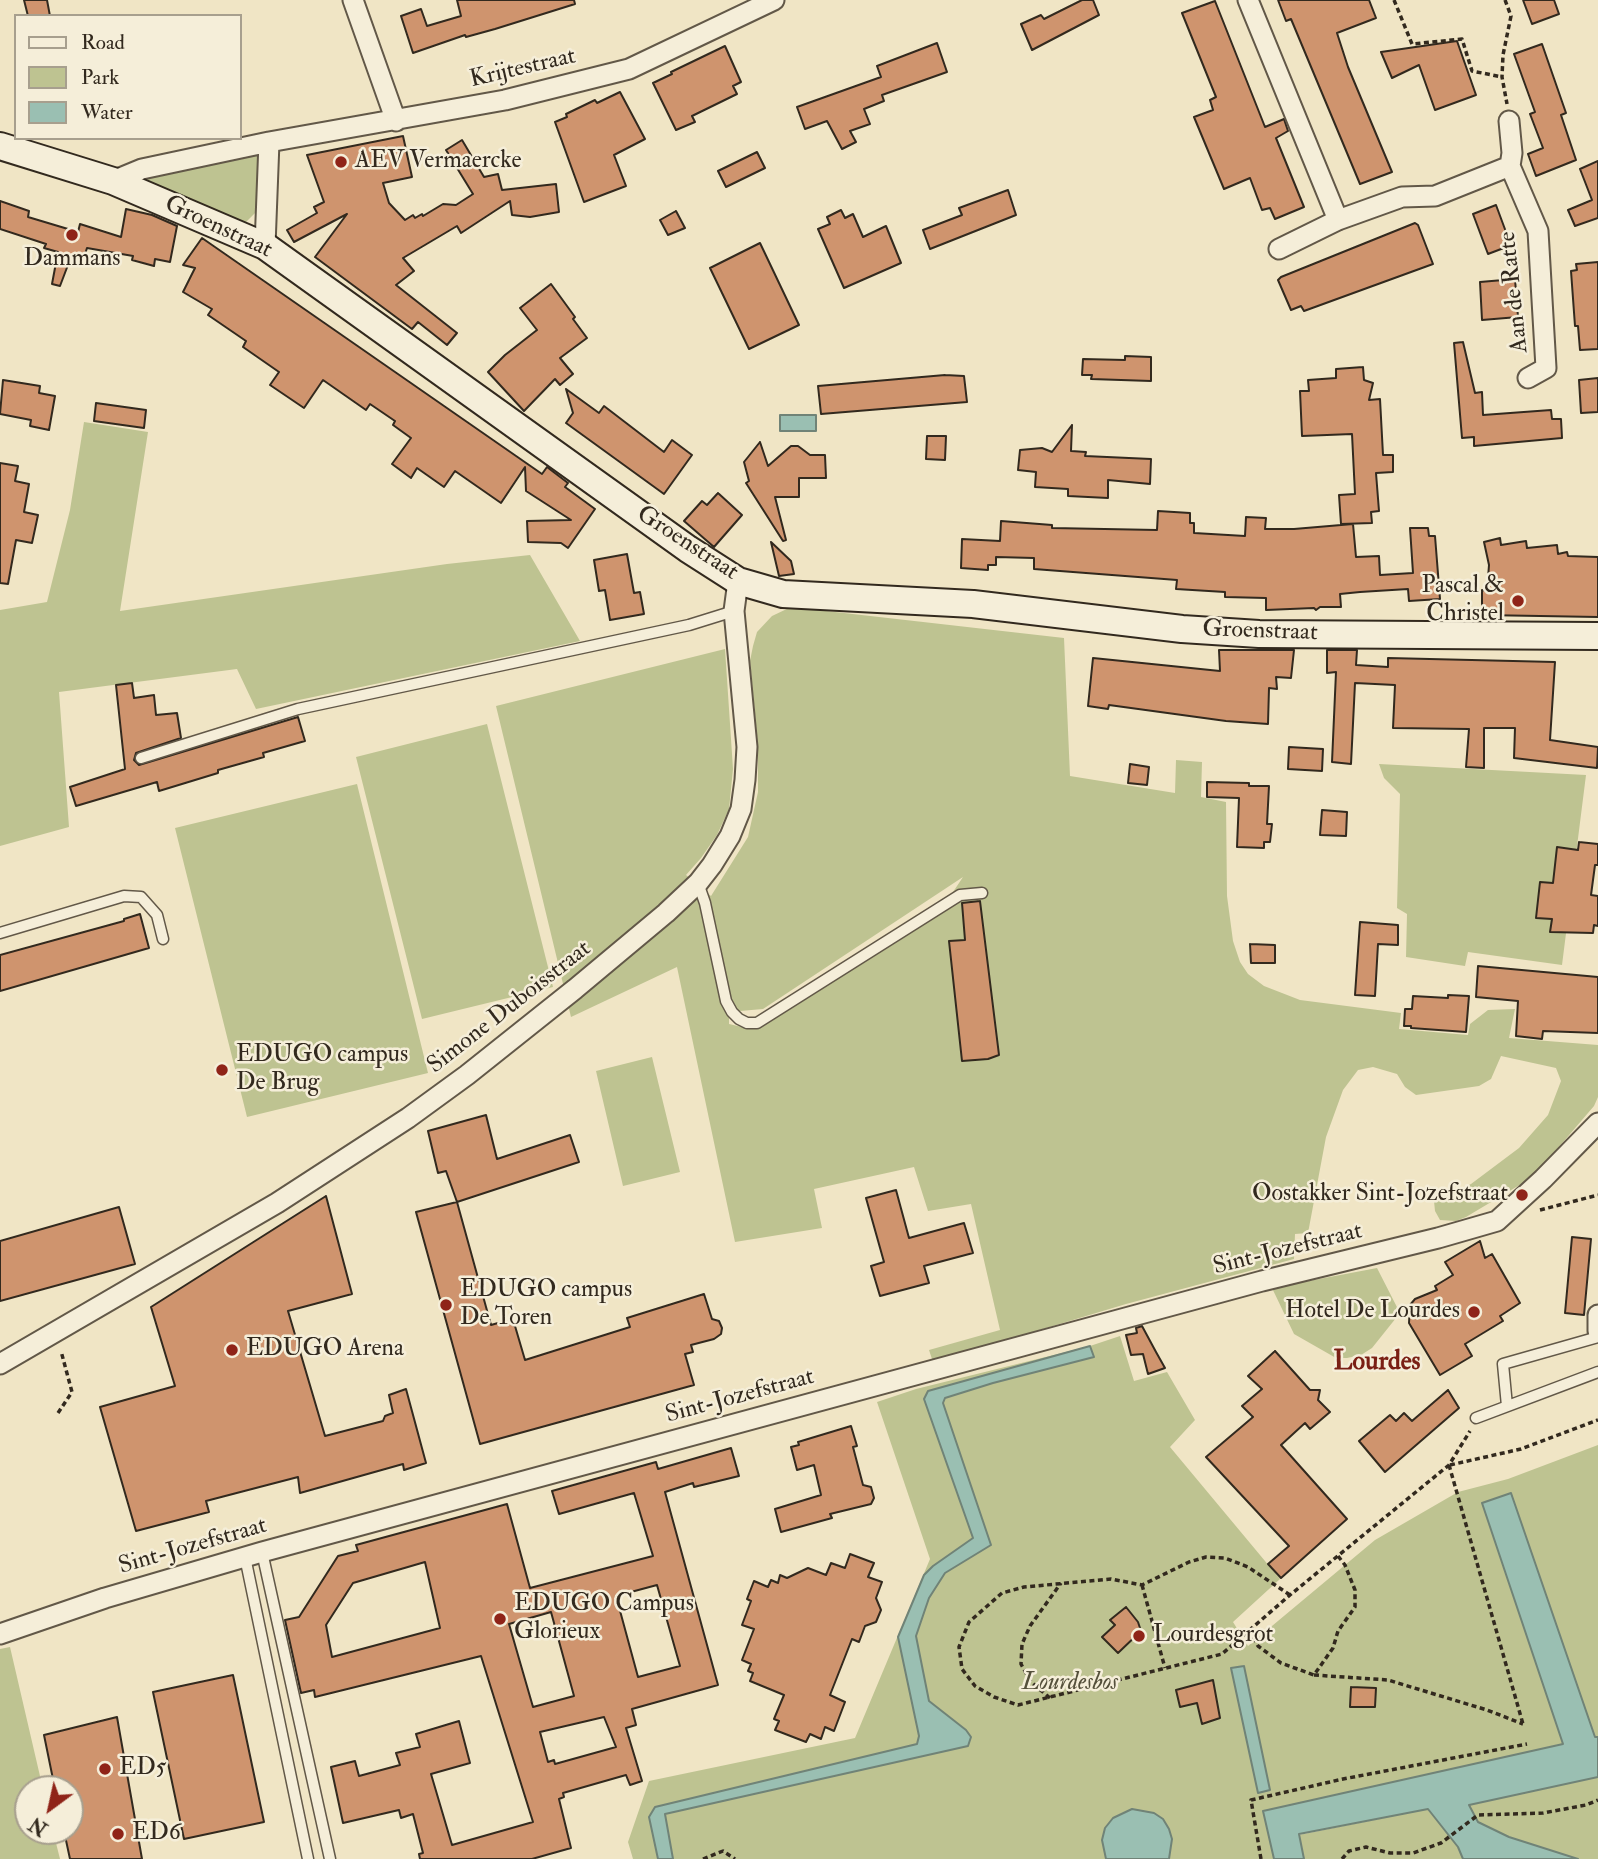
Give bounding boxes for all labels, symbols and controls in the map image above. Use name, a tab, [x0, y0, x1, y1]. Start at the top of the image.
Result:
legend	[14, 14, 242, 140]
text: Road	[81, 29, 125, 56]
street label: Krijtestraat	[467, 43, 579, 95]
text: Park	[81, 64, 119, 91]
text: Water	[81, 99, 133, 126]
place label: AEV Vermaercke	[355, 148, 521, 176]
marker: AEV Vermaercke	[333, 154, 349, 170]
street label: Groenstraat	[160, 191, 276, 265]
marker: Dammans	[64, 227, 80, 243]
street label: Aan de Ratte	[1494, 230, 1536, 354]
place label: Dammans	[23, 246, 121, 274]
street label: Groenstraat	[631, 500, 743, 588]
place label: Pascal & Christel	[1422, 573, 1504, 629]
marker: Pascal & Christel	[1510, 593, 1526, 609]
street label: Groenstraat	[1202, 616, 1318, 648]
street label: Simone Duboisstraat	[423, 935, 597, 1081]
place label: EDUGO campus De Brug	[236, 1042, 408, 1098]
marker: EDUGO campus De Brug	[214, 1062, 230, 1078]
place label: Oostakker Sint-Jozefstraat	[1252, 1181, 1508, 1209]
marker: Oostakker Sint-Jozefstraat	[1514, 1187, 1530, 1203]
street label: Sint-Jozefstraat	[1211, 1218, 1365, 1282]
place label: EDUGO campus De Toren	[460, 1277, 632, 1333]
marker: EDUGO campus De Toren	[438, 1297, 454, 1313]
place label: Hotel De Lourdes	[1285, 1298, 1460, 1326]
marker: Hotel De Lourdes	[1466, 1304, 1482, 1320]
place label: EDUGO Arena	[246, 1336, 404, 1364]
marker: EDUGO Arena	[224, 1342, 240, 1358]
district label: Lourdes	[1333, 1347, 1421, 1379]
street label: Sint-Jozefstraat	[663, 1363, 817, 1431]
street label: Sint-Jozefstraat	[116, 1512, 270, 1582]
place label: EDUGO Campus Glorieux	[514, 1591, 694, 1647]
marker: EDUGO Campus Glorieux	[492, 1611, 508, 1627]
place label: Lourdesgrot	[1153, 1622, 1273, 1650]
marker: Lourdesgrot	[1131, 1628, 1147, 1644]
park label: Lourdesbos	[1022, 1670, 1118, 1698]
place label: ED5	[119, 1755, 166, 1783]
marker: ED5	[97, 1761, 113, 1777]
north arrow	[14, 1775, 84, 1845]
text: N	[25, 1811, 52, 1841]
place label: ED6	[132, 1820, 181, 1848]
marker: ED6	[110, 1826, 126, 1842]

